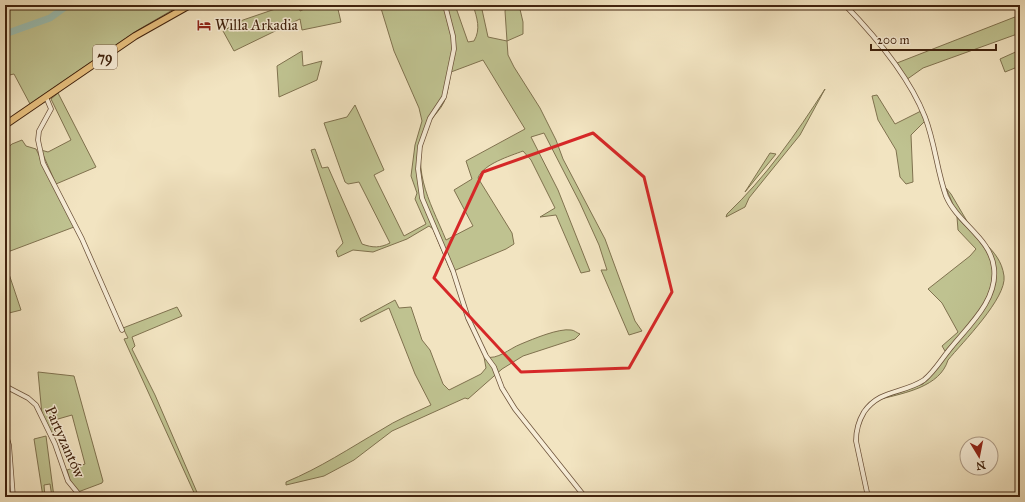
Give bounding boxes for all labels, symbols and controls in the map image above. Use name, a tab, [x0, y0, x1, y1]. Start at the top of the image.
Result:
place label: Willa Arkadia	[215, 16, 299, 34]
hotel icon: Willa Arkadia	[196, 17, 212, 33]
scale bar	[871, 26, 996, 52]
text: 200 m	[877, 33, 910, 47]
road number: 79	[93, 45, 117, 69]
street label: Partyzantów	[41, 403, 89, 481]
north arrow	[959, 436, 999, 476]
text: N	[974, 458, 986, 473]

